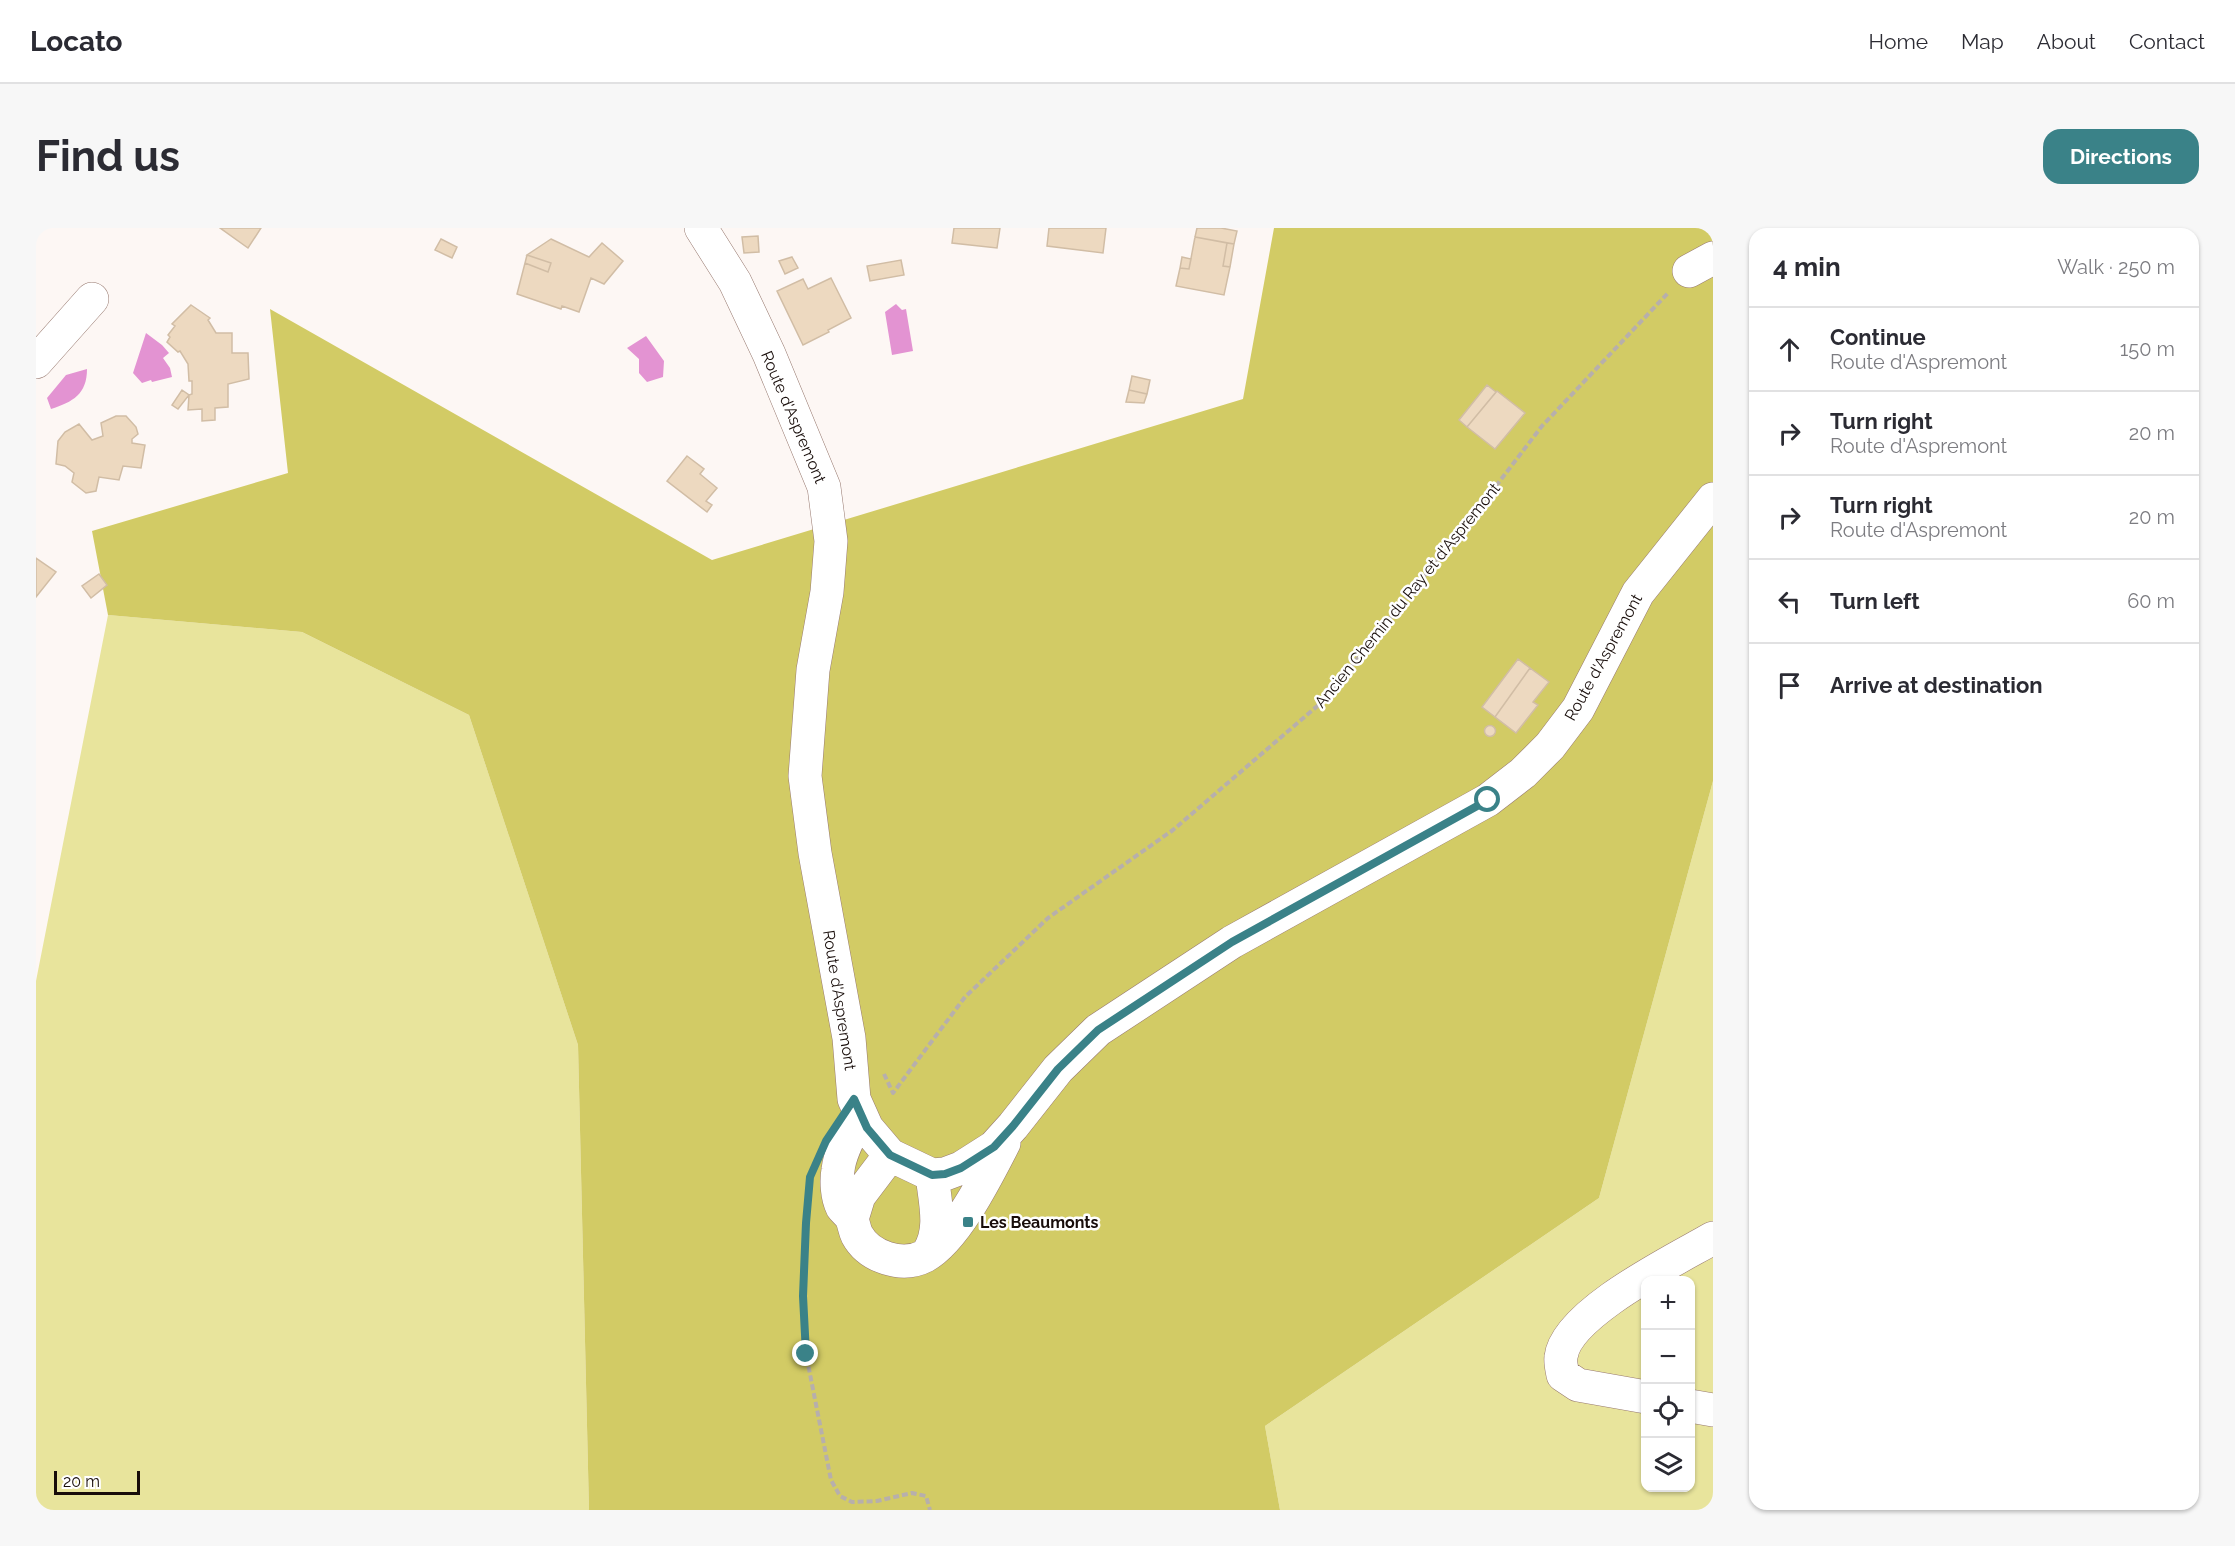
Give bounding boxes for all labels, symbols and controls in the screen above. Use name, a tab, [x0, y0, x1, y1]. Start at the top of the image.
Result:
text: Locato	[30, 25, 122, 58]
text: Home	[1869, 29, 1928, 54]
text: Map	[1961, 29, 2004, 54]
text: About	[2037, 29, 2096, 54]
text: Contact	[2129, 29, 2205, 54]
button: Directions	[2043, 129, 2199, 184]
text: Find us	[36, 132, 180, 181]
text: 4 min	[1773, 252, 1841, 282]
text: Walk · 250 m	[2057, 255, 2175, 279]
text: Continue	[1830, 324, 1926, 350]
icon: ahead	[1773, 333, 1806, 366]
text: 150 m	[2120, 337, 2175, 361]
street label: Route d'Aspremont	[757, 348, 830, 487]
text: Route d'Aspremont	[1830, 350, 2007, 374]
text: Turn right	[1830, 408, 1933, 434]
icon: right	[1773, 417, 1806, 450]
text: 20 m	[2129, 421, 2175, 445]
text: Route d'Aspremont	[1830, 434, 2007, 458]
street label: Ancien Chemin du Ray et d'Aspremont	[1311, 479, 1504, 712]
text: Turn right	[1830, 492, 1933, 518]
icon: right	[1773, 501, 1806, 534]
text: 20 m	[2129, 505, 2175, 529]
text: Route d'Aspremont	[1830, 518, 2007, 542]
icon: left	[1773, 585, 1806, 618]
text: Turn left	[1830, 588, 1920, 614]
text: 60 m	[2127, 589, 2175, 613]
street label: Route d'Aspremont	[1561, 590, 1646, 724]
icon: arrive	[1773, 669, 1806, 702]
text: Arrive at destination	[1830, 672, 2043, 698]
route start	[1474, 786, 1500, 812]
street label: Route d'Aspremont	[819, 929, 860, 1072]
place label: Les Beaumonts	[980, 1213, 1099, 1232]
marker: Les Beaumonts	[961, 1215, 975, 1229]
map controls	[1641, 1276, 1695, 1492]
button: +	[1641, 1276, 1695, 1330]
button: −	[1641, 1330, 1695, 1384]
route end	[792, 1340, 818, 1366]
button: locate	[1641, 1384, 1695, 1438]
button: layers	[1641, 1438, 1695, 1492]
scale bar	[54, 1468, 140, 1496]
text: 20 m	[63, 1472, 100, 1491]

